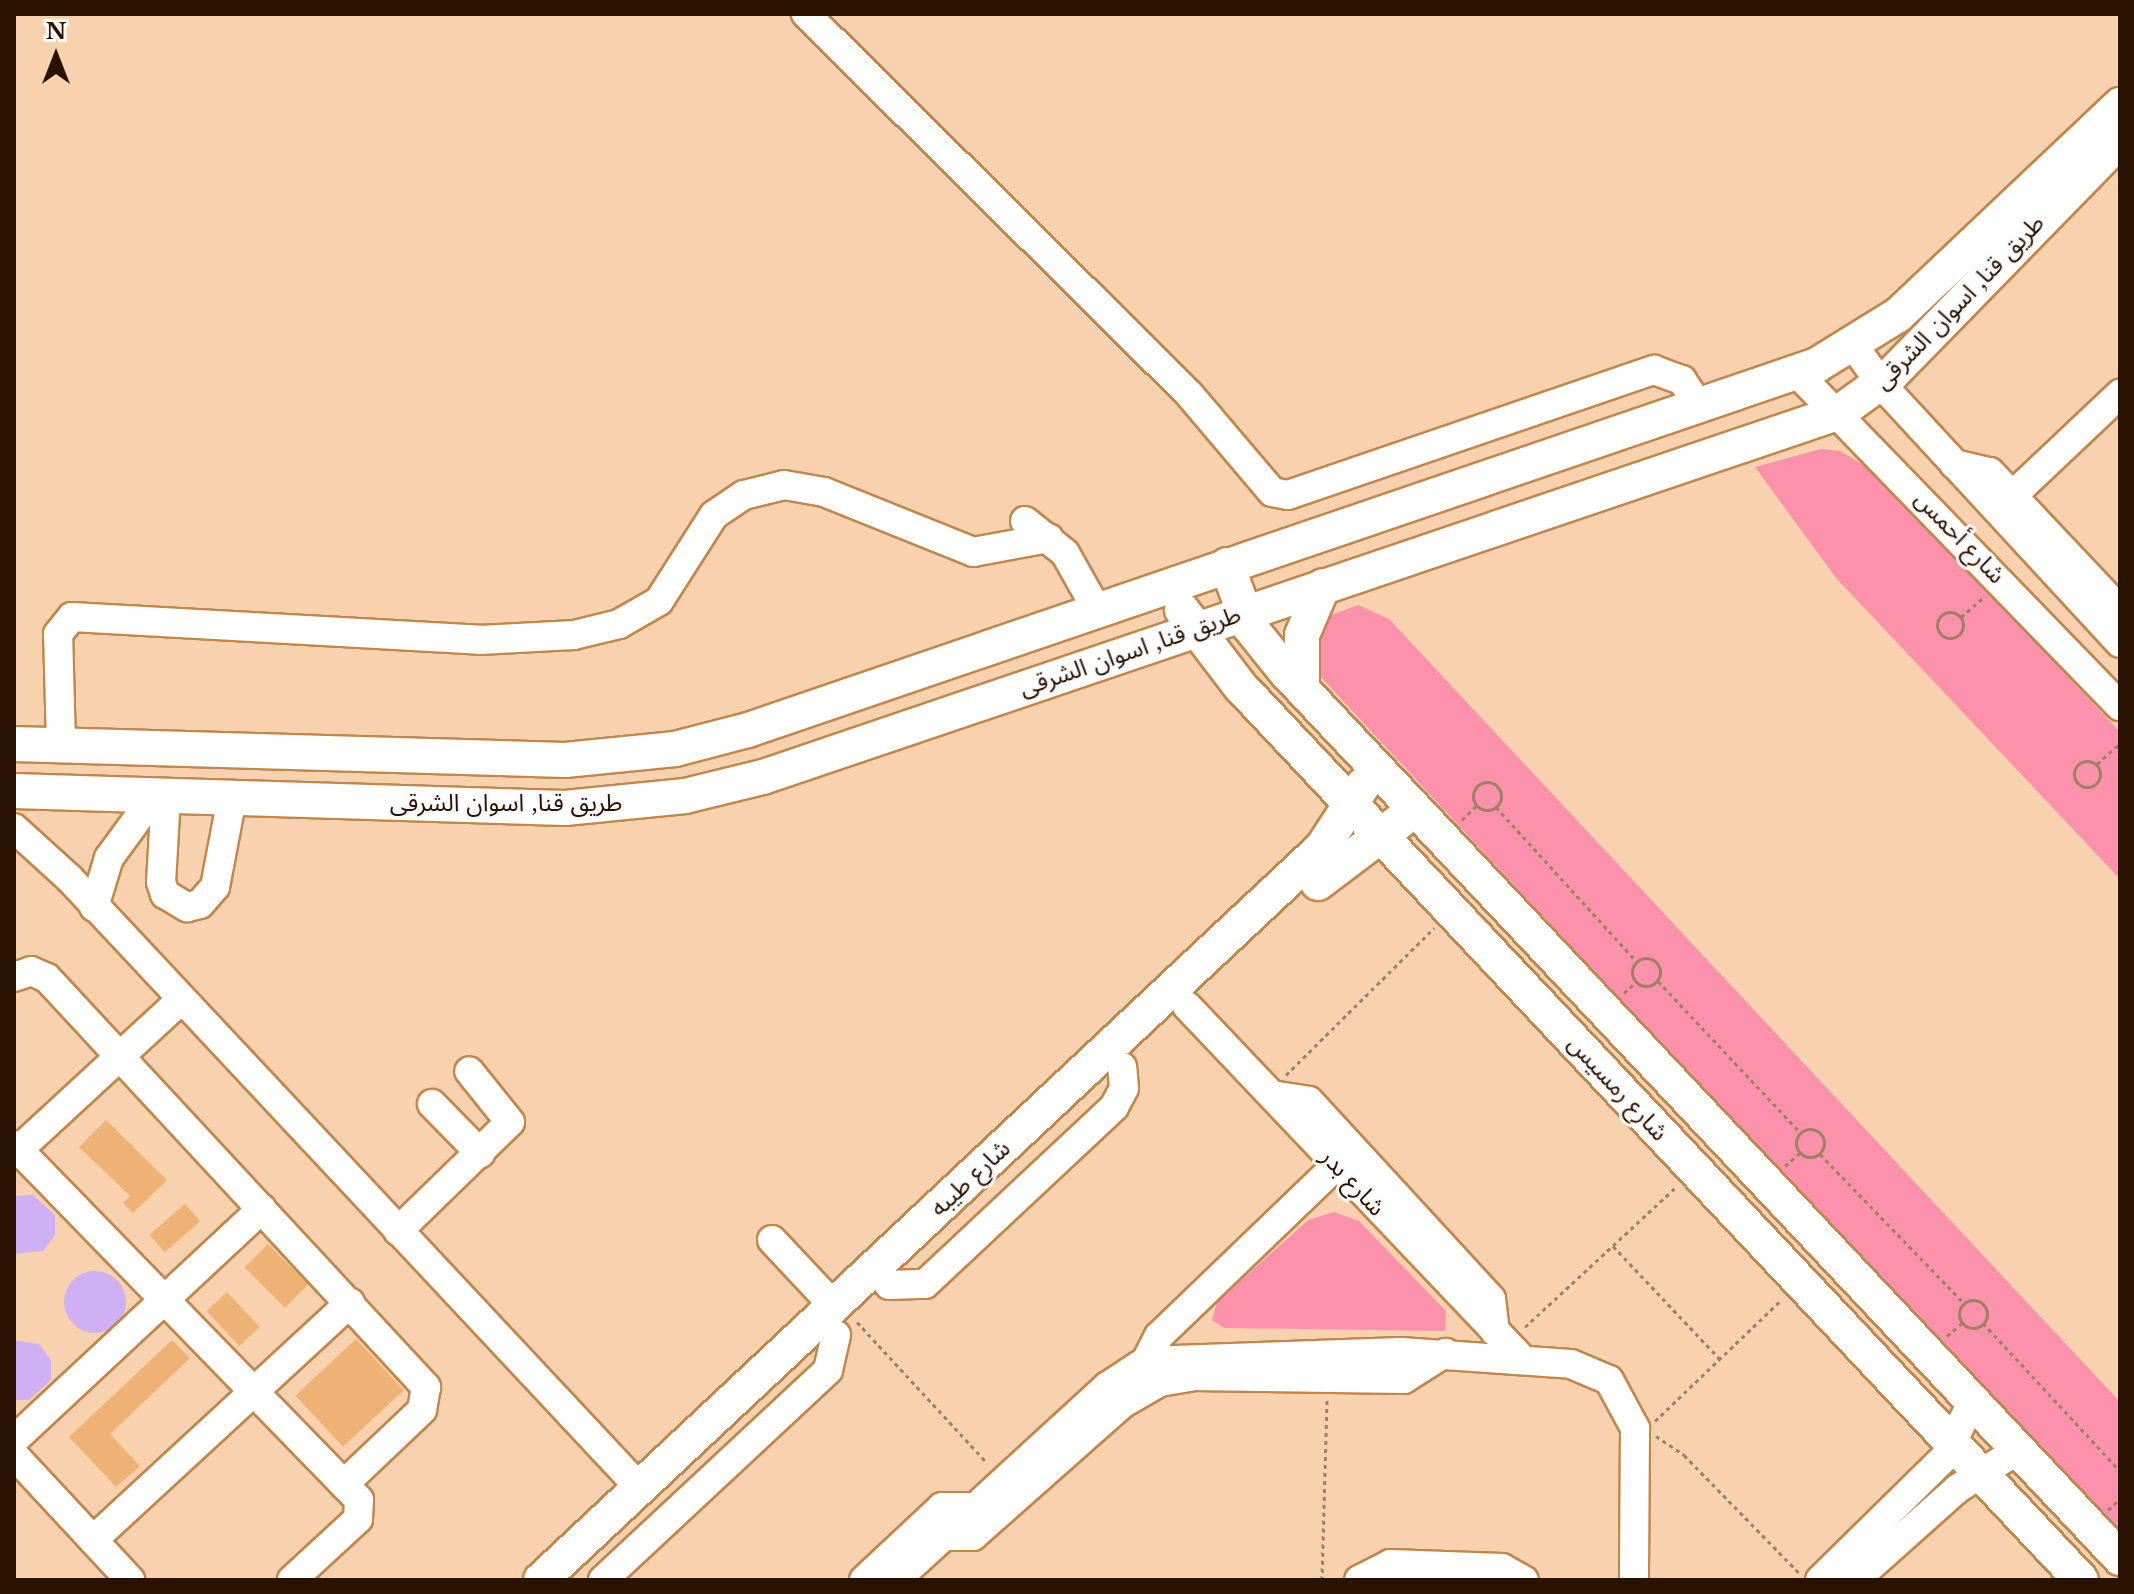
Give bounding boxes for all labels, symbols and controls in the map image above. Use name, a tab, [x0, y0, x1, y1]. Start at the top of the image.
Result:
north arrow	[16, 16, 96, 96]
text: N	[46, 18, 66, 45]
street label: طريق قنا, اسوان الشرقى	[1868, 208, 2050, 396]
street label: شارع أحمس	[1909, 485, 2011, 589]
street label: طريق قنا, اسوان الشرقى	[1015, 600, 1245, 702]
street label: طريق قنا, اسوان الشرقى	[390, 789, 622, 817]
street label: شارع رمسيس	[1562, 1029, 1674, 1147]
street label: شارع طيبه	[924, 1134, 1016, 1222]
street label: شارع بدر	[1315, 1142, 1391, 1222]

